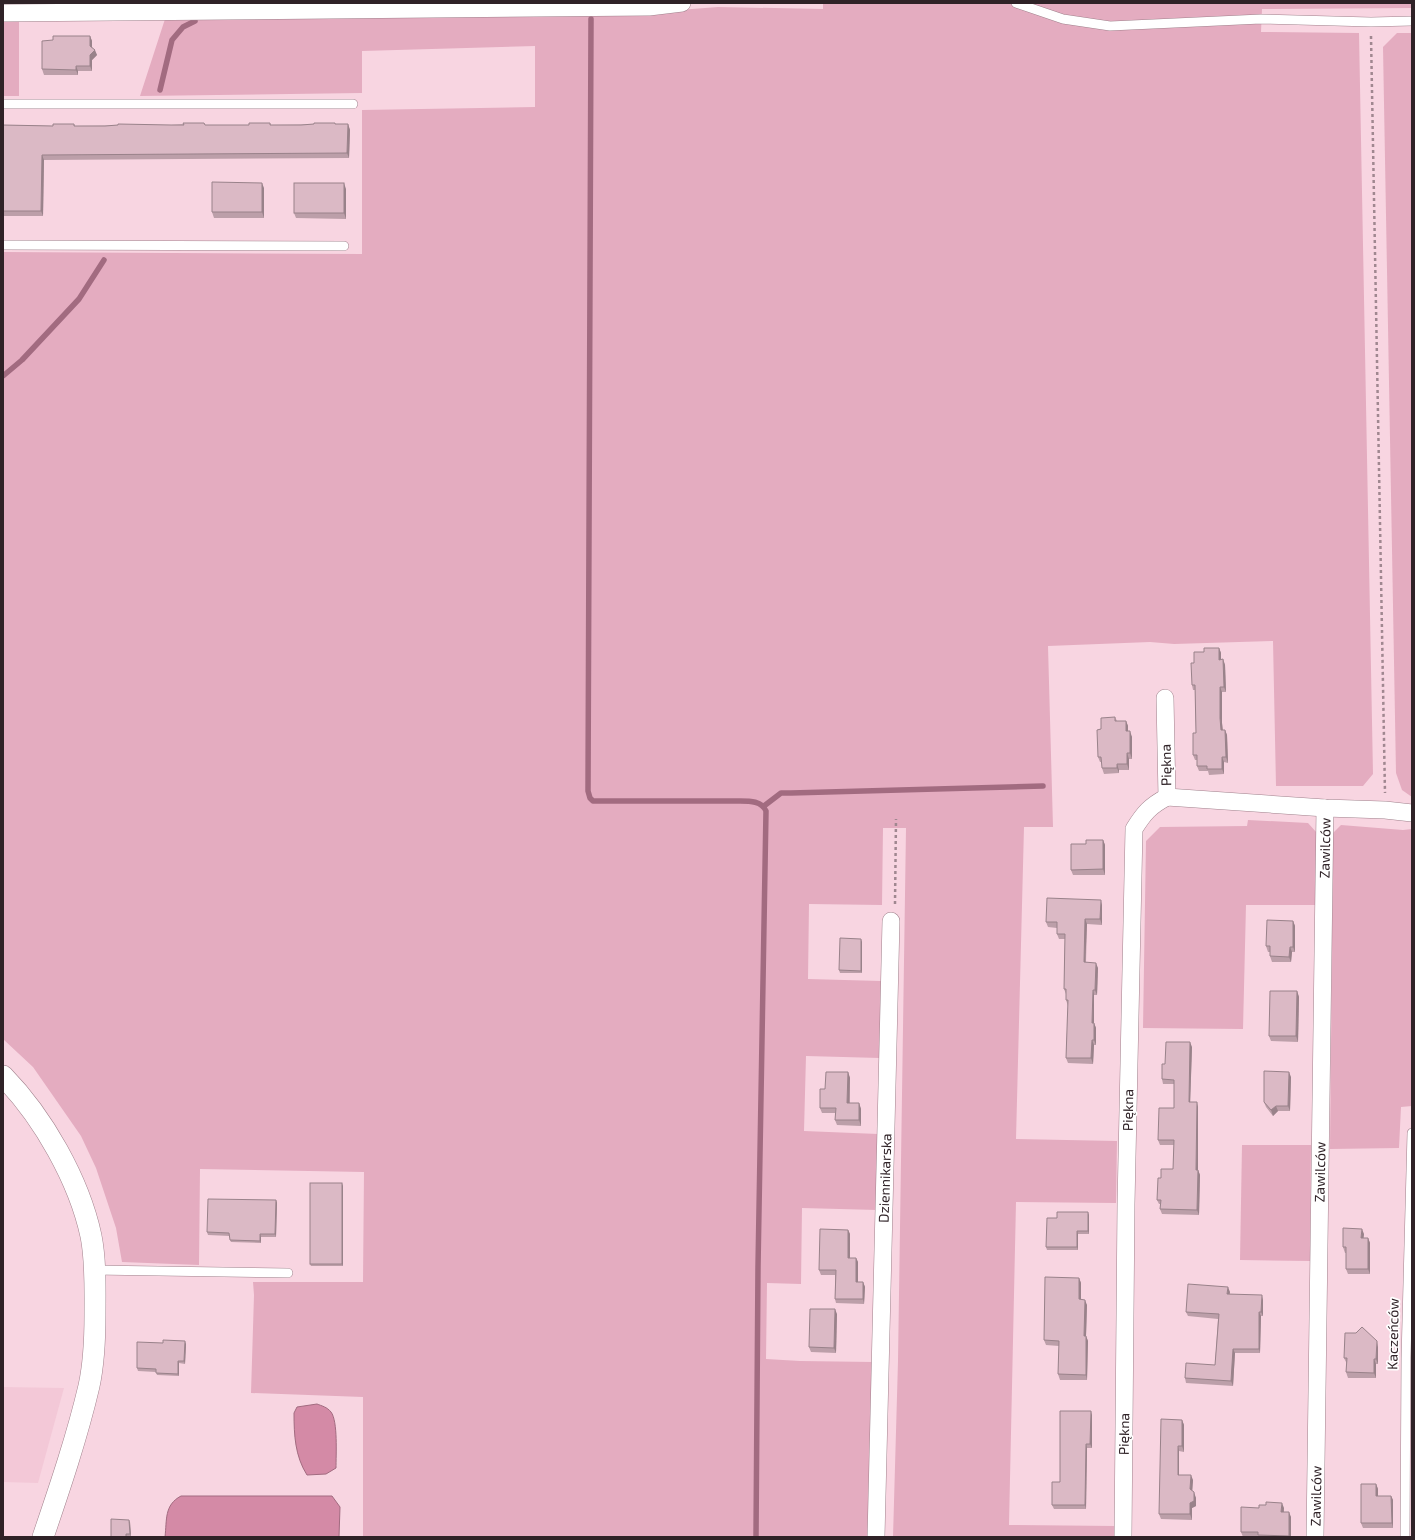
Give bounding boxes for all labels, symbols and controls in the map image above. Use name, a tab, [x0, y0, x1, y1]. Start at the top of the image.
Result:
street label: Piękna	[1157, 744, 1174, 786]
street label: Zawilców	[1315, 817, 1334, 879]
street label: Piękna	[1119, 1089, 1136, 1131]
street label: Dziennikarska	[874, 1133, 895, 1223]
street label: Zawilców	[1310, 1141, 1329, 1203]
street label: Kaczeńców	[1383, 1298, 1402, 1370]
street label: Piękna	[1115, 1413, 1132, 1455]
street label: Zawilców	[1306, 1465, 1325, 1527]

